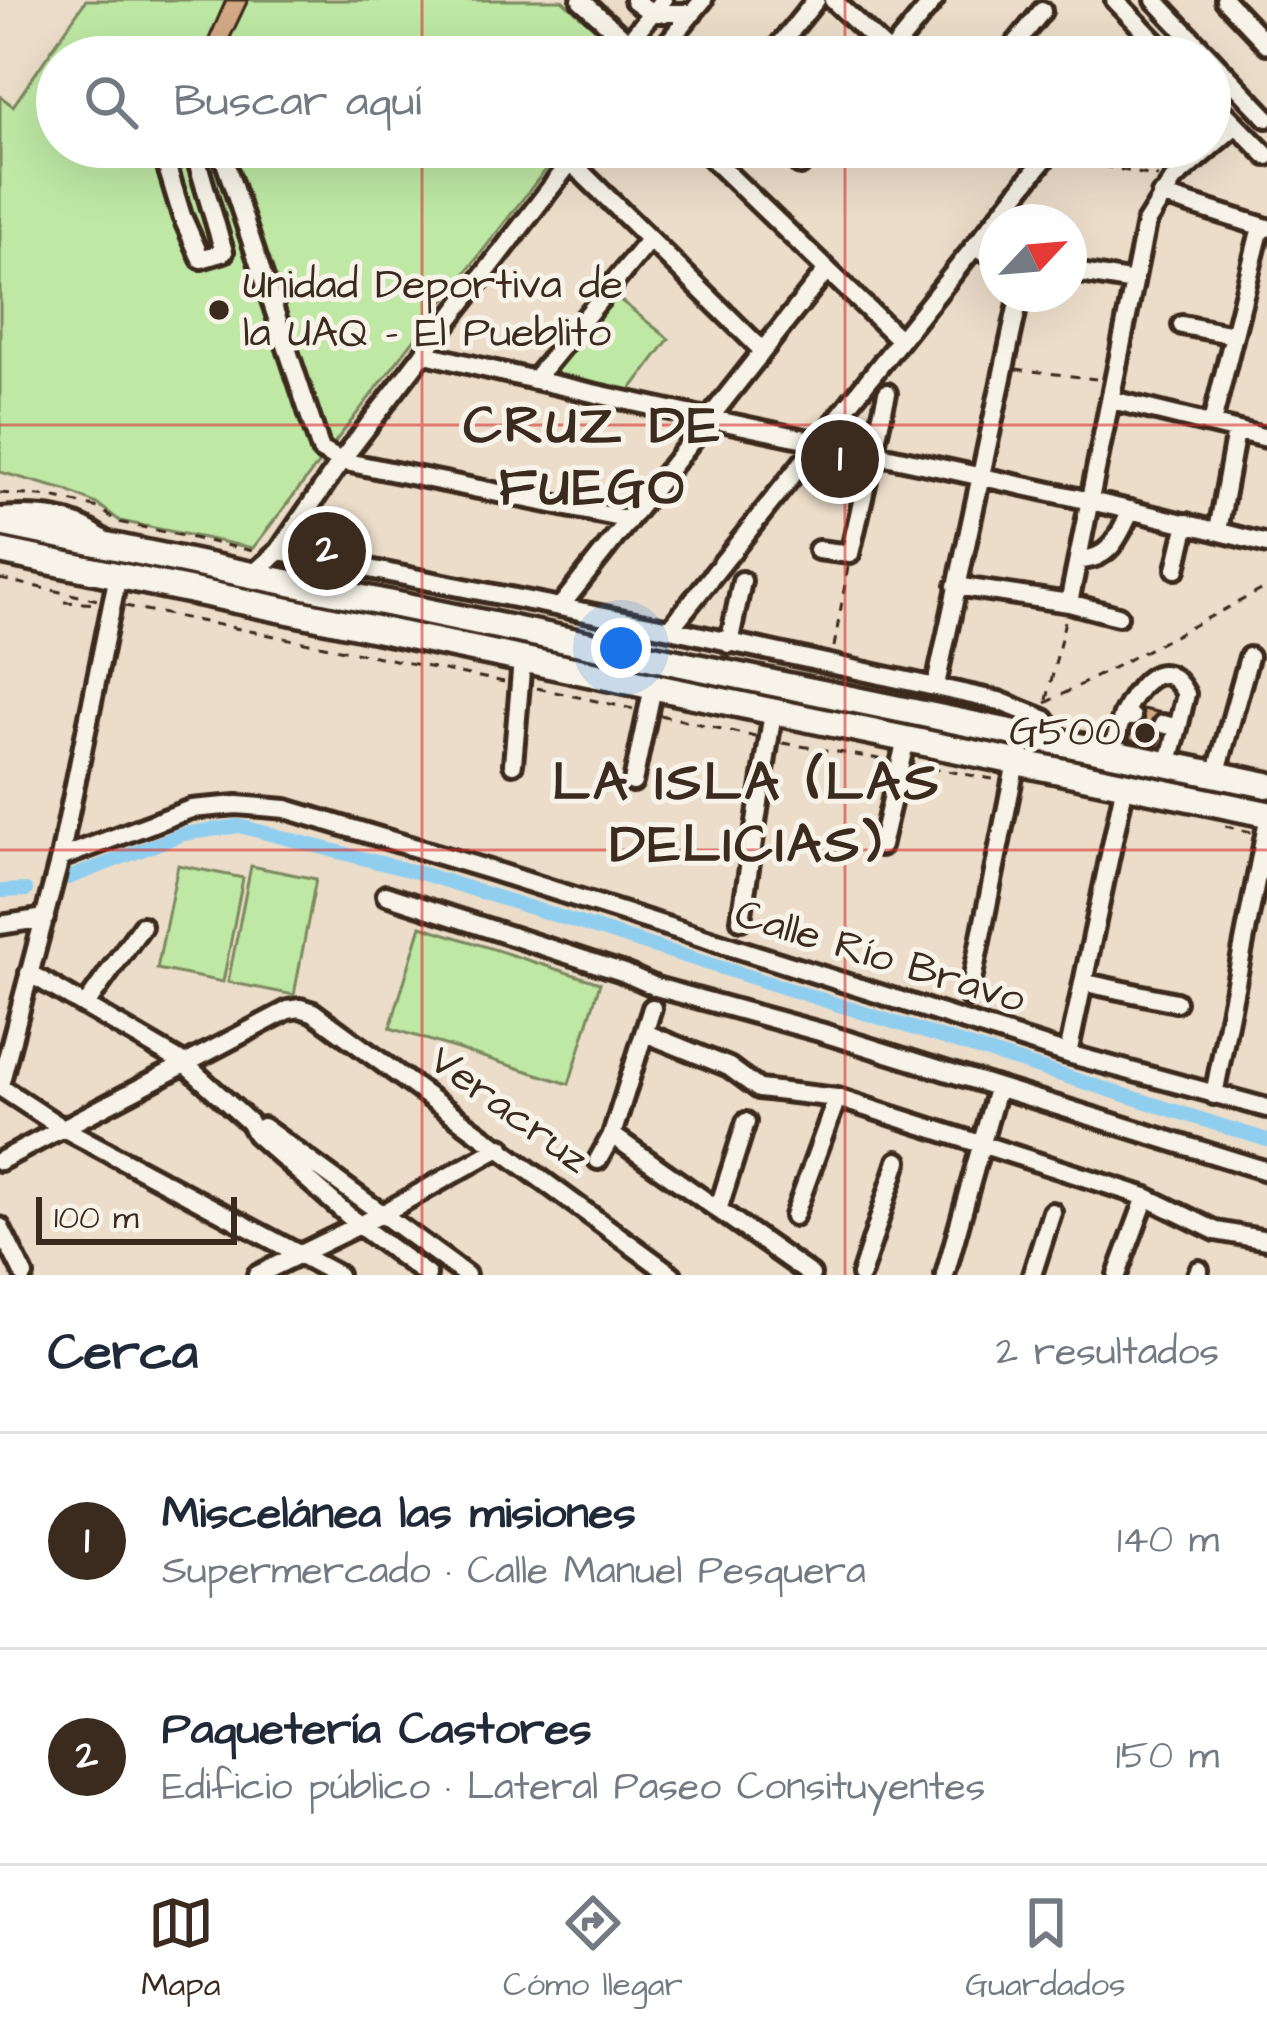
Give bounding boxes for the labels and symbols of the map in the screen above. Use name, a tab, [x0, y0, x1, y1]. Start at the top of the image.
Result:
north arrow	[979, 204, 1087, 312]
place label: Unidad Deportiva de la UAQ - El Pueblito	[243, 257, 623, 363]
marker: Unidad Deportiva de la UAQ - El Pueblito	[206, 297, 232, 323]
district label: CRUZ DE FUEGO	[464, 389, 723, 526]
pin: 1	[801, 414, 879, 504]
pin: 2	[288, 506, 366, 596]
your location	[591, 618, 651, 678]
place label: G500	[1009, 704, 1121, 762]
marker: G500	[1132, 720, 1158, 746]
district label: LA ISLA (LAS DELICIAS)	[553, 746, 941, 883]
street label: Calle Río Bravo	[728, 885, 1032, 1029]
street label: Veracruz	[417, 1032, 601, 1188]
scale bar	[36, 1191, 237, 1244]

